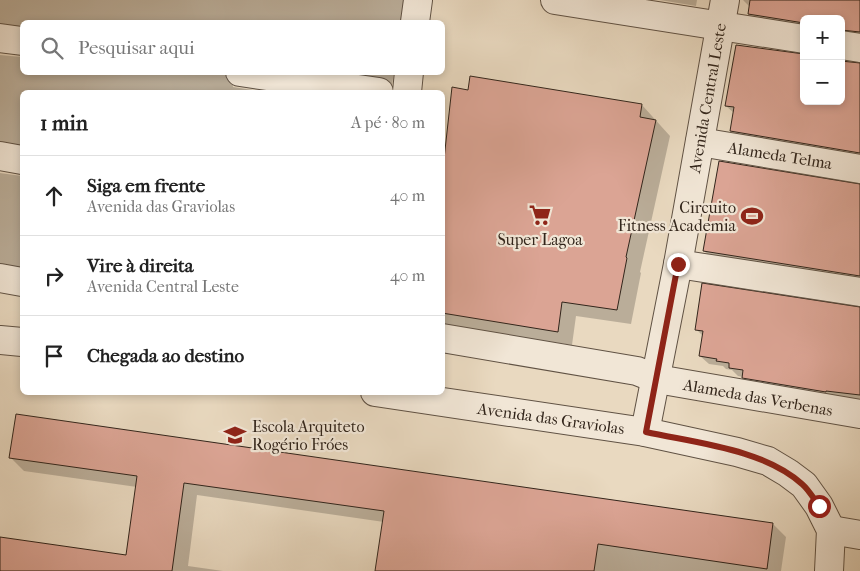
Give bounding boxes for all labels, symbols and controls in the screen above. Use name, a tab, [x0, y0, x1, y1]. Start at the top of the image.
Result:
map controls	[800, 15, 845, 105]
button: +	[800, 15, 845, 60]
search box	[20, 20, 445, 75]
street label: Avenida Central Leste	[685, 22, 730, 176]
icon: search	[38, 34, 66, 62]
text: Pesquisar aqui	[78, 37, 195, 59]
button: −	[800, 60, 845, 105]
text: 1 min	[40, 111, 88, 135]
text: A pé · 80 m	[351, 113, 425, 132]
street label: Alameda Telma	[725, 138, 834, 173]
text: Siga em frente	[87, 175, 205, 197]
icon: ahead	[40, 182, 68, 210]
text: 40 m	[390, 186, 425, 205]
text: Avenida das Graviolas	[87, 197, 235, 216]
place label: Circuito Fitness Academia	[618, 198, 737, 235]
supermarket icon: Super Lagoa	[527, 202, 553, 228]
sports icon: Circuito Fitness Academia	[739, 203, 765, 229]
place label: Super Lagoa	[497, 230, 583, 249]
route end	[667, 253, 690, 276]
text: Vire à direita	[87, 255, 194, 277]
icon: right	[40, 262, 68, 290]
text: 40 m	[390, 266, 425, 285]
text: Avenida Central Leste	[87, 277, 239, 296]
icon: arrive	[40, 342, 68, 370]
text: Chegada ao destino	[87, 345, 244, 367]
street label: Alameda das Verbenas	[681, 375, 834, 420]
street label: Avenida das Graviolas	[475, 399, 626, 438]
place label: Escola Arquiteto Rogério Fróes	[252, 417, 365, 454]
school or university icon: Escola Arquiteto Rogério Fróes	[222, 422, 248, 448]
route start	[808, 495, 831, 518]

